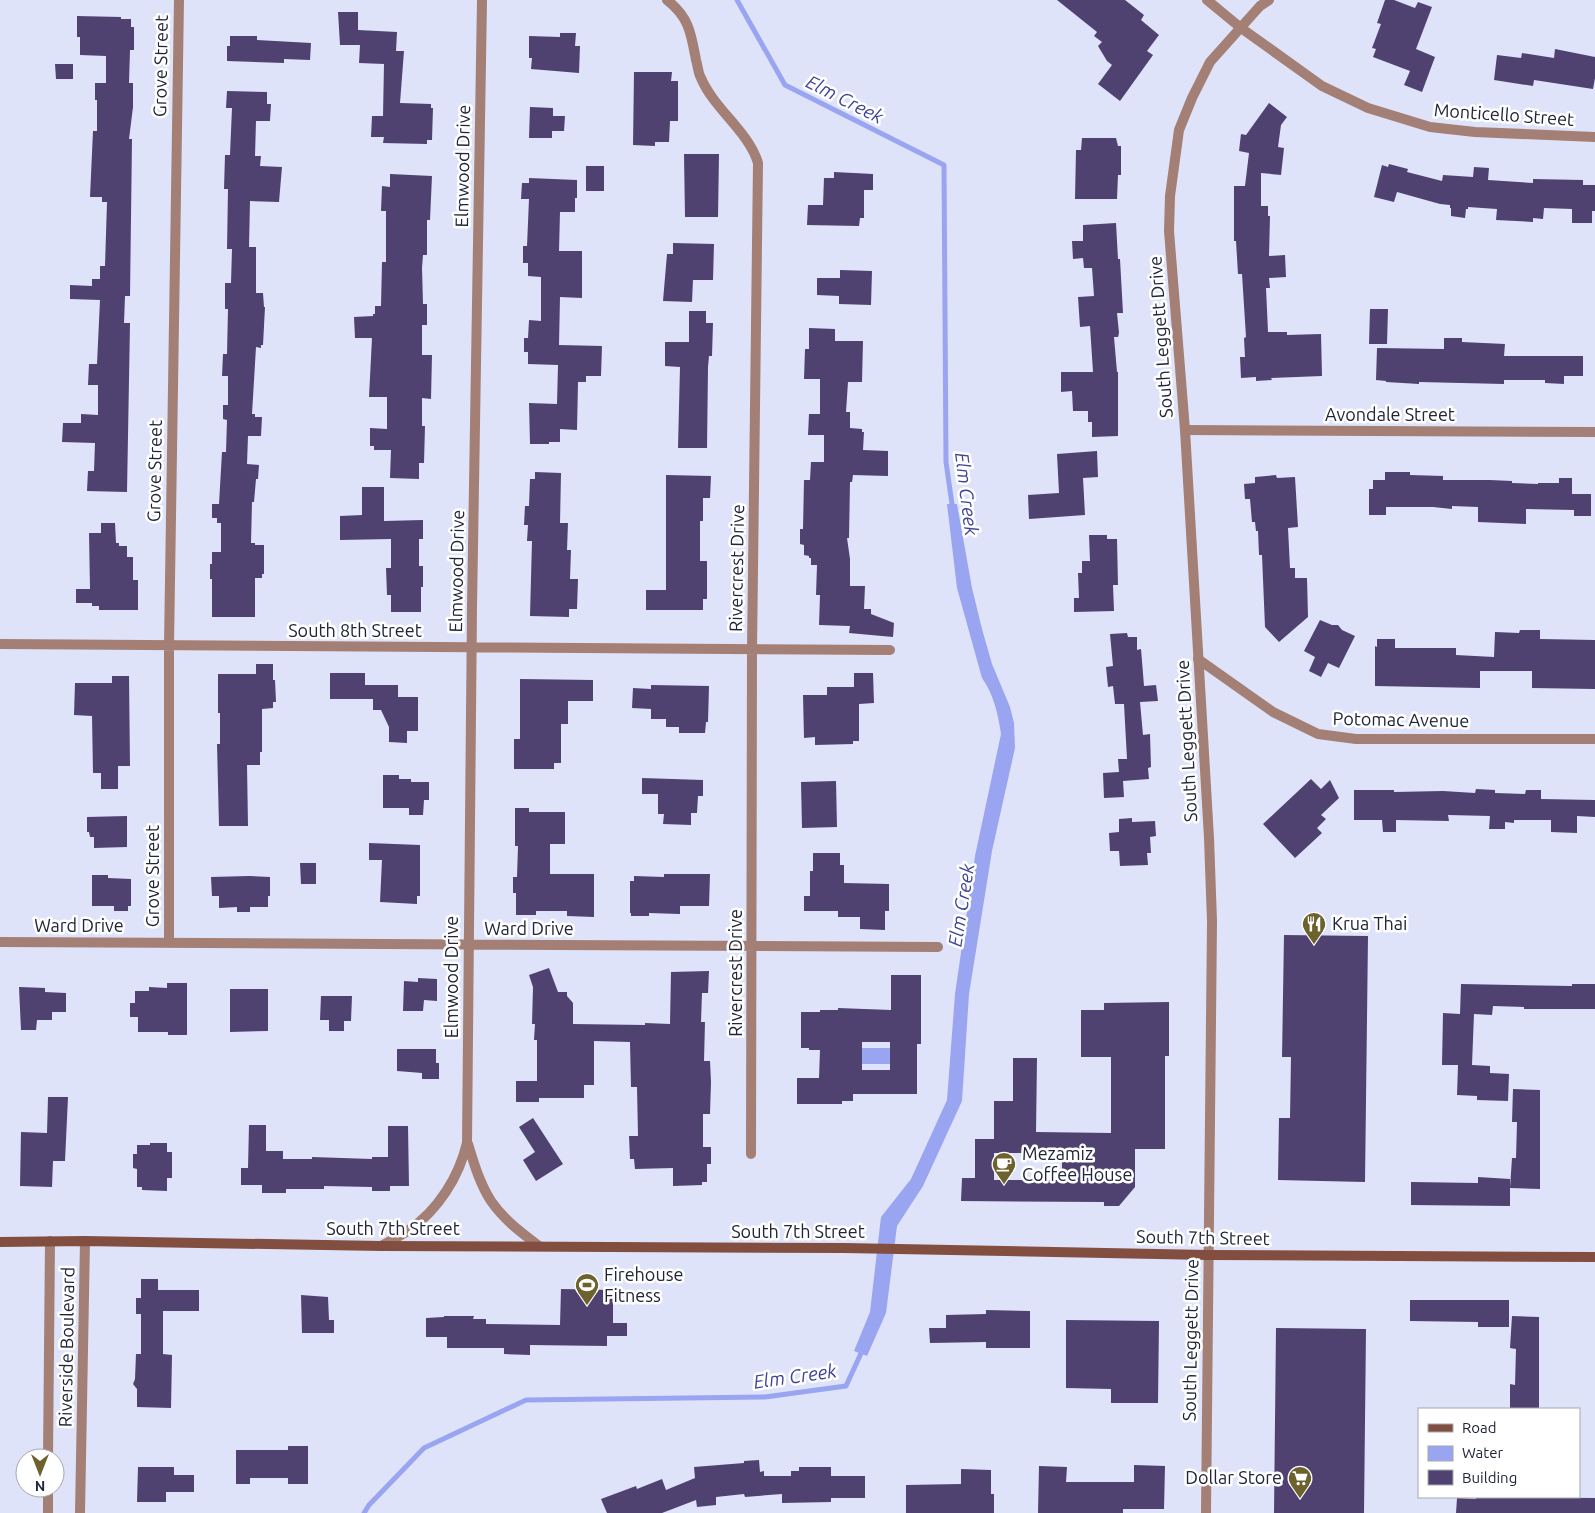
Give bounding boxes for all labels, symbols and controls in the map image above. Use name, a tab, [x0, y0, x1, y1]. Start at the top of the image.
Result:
street label: Grove Street	[149, 15, 171, 117]
water label: Elm Creek	[803, 70, 888, 128]
street label: Monticello Street	[1433, 99, 1575, 129]
street label: Elmwood Drive	[451, 105, 473, 227]
street label: South Leggett Drive	[1144, 255, 1176, 419]
street label: Avondale Street	[1325, 404, 1455, 424]
street label: Grove Street	[143, 420, 165, 522]
water label: Elm Creek	[951, 451, 983, 537]
street label: Rivercrest Drive	[725, 504, 747, 632]
street label: Elmwood Drive	[445, 510, 467, 632]
street label: South 8th Street	[288, 620, 422, 640]
street label: South Leggett Drive	[1172, 659, 1200, 823]
street label: Potomac Avenue	[1333, 708, 1469, 730]
street label: Grove Street	[142, 825, 162, 927]
water label: Elm Creek	[944, 862, 978, 948]
street label: Rivercrest Drive	[725, 909, 745, 1037]
restaurant icon: Krua Thai	[1301, 911, 1327, 945]
place label: Krua Thai	[1332, 913, 1407, 933]
street label: Ward Drive	[34, 915, 124, 935]
street label: Elmwood Drive	[441, 916, 461, 1038]
street label: Ward Drive	[484, 918, 574, 938]
place label: Mezamiz Coffee House	[1022, 1143, 1132, 1184]
cafe icon: Mezamiz Coffee House	[991, 1151, 1017, 1185]
street label: South 7th Street	[326, 1218, 460, 1238]
street label: South 7th Street	[731, 1221, 865, 1241]
street label: South 7th Street	[1136, 1226, 1270, 1248]
street label: South Leggett Drive	[1179, 1259, 1201, 1421]
place label: Firehouse Fitness	[604, 1264, 683, 1305]
street label: Riverside Boulevard	[55, 1267, 77, 1427]
sports icon: Firehouse Fitness	[574, 1272, 600, 1306]
water label: Elm Creek	[752, 1359, 838, 1393]
legend	[1418, 1408, 1580, 1498]
text: Road	[1462, 1419, 1497, 1436]
text: Water	[1462, 1444, 1503, 1461]
north arrow	[15, 1448, 65, 1498]
supermarket icon: Dollar Store	[1287, 1465, 1313, 1499]
place label: Dollar Store	[1185, 1467, 1282, 1487]
text: Building	[1462, 1469, 1517, 1486]
text: N	[35, 1478, 45, 1494]

